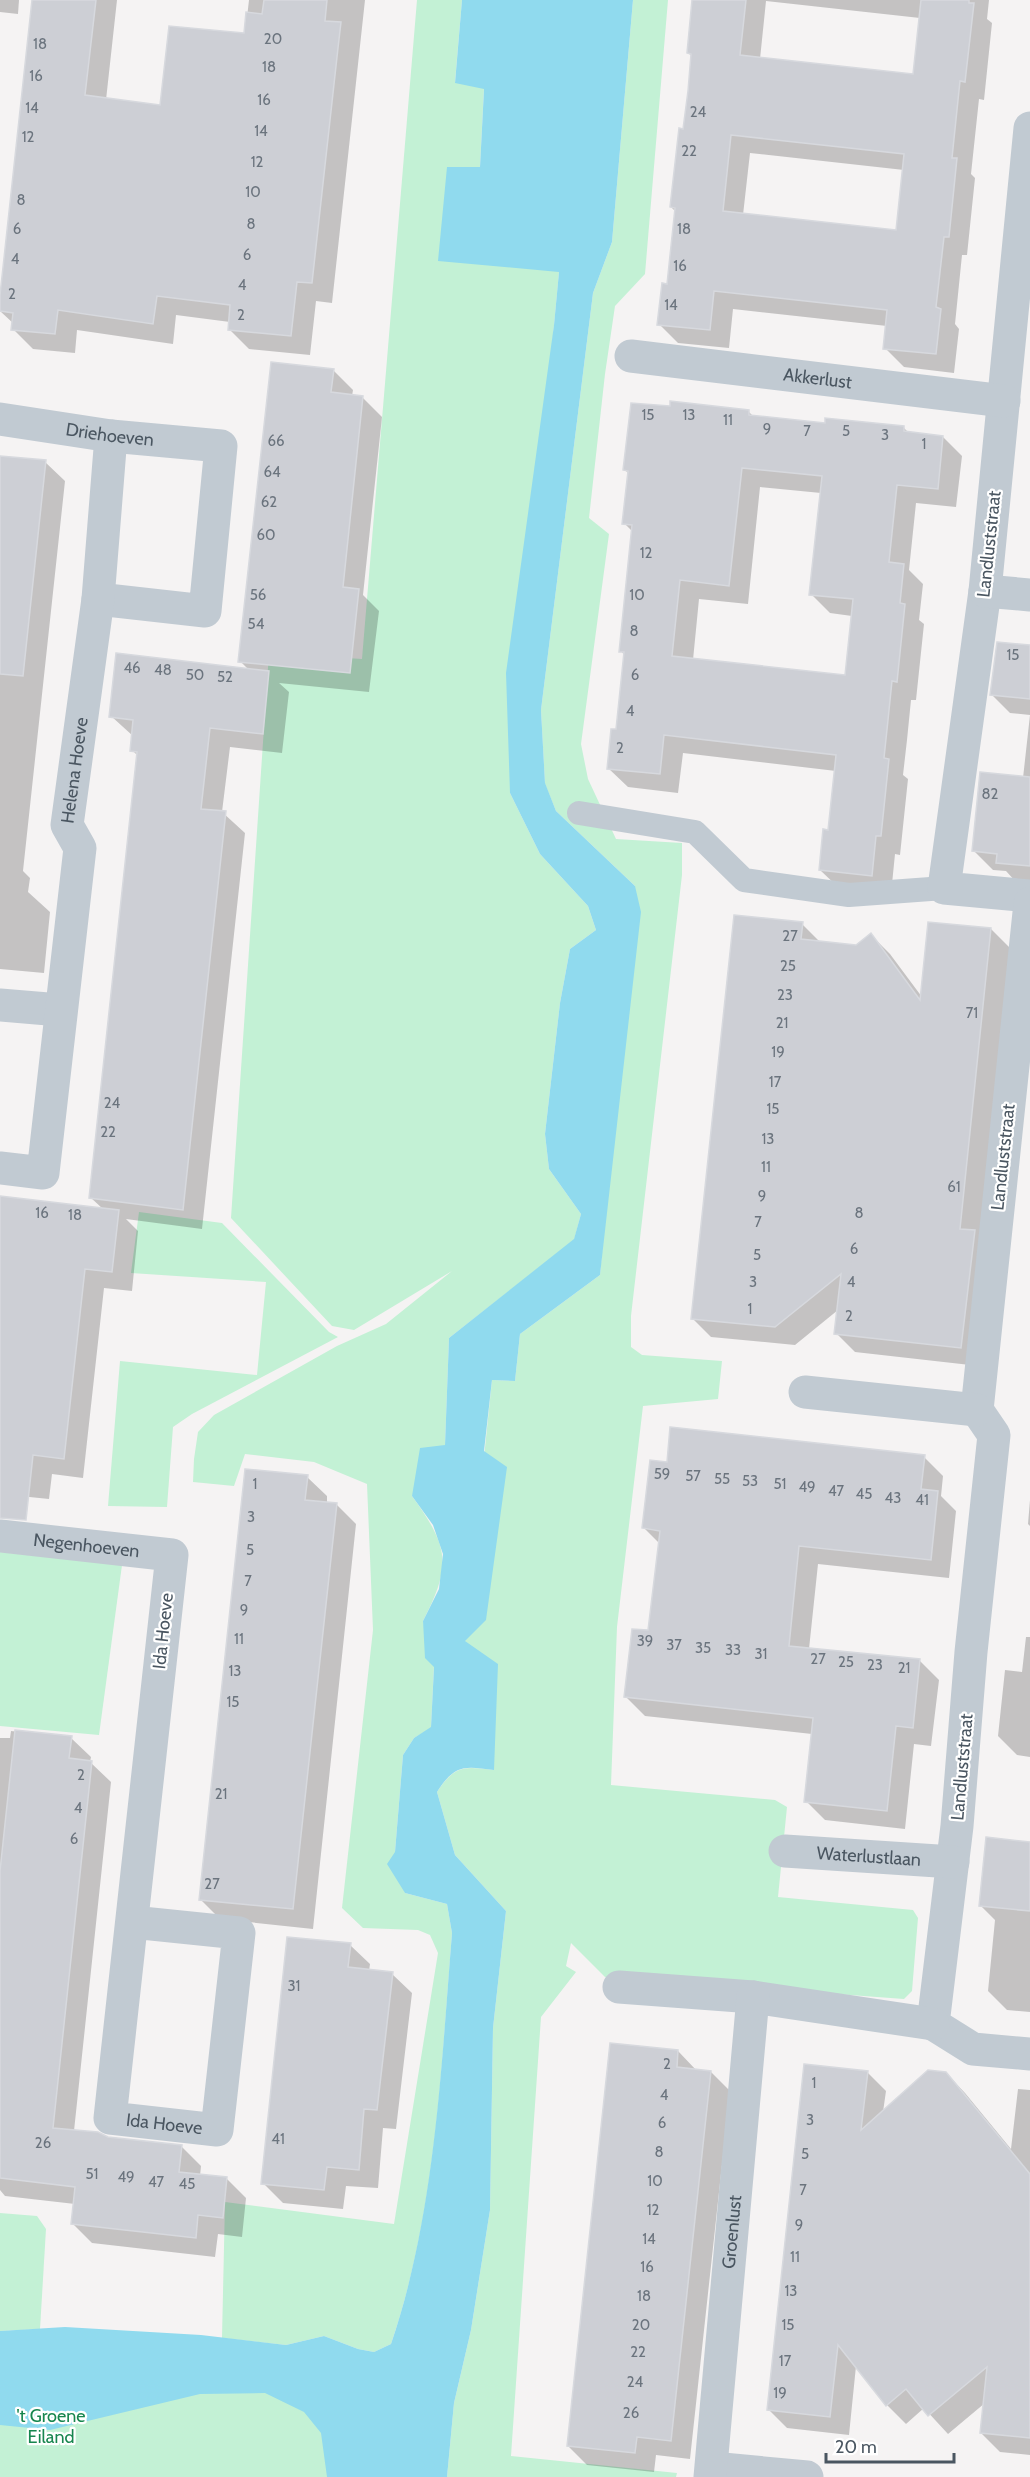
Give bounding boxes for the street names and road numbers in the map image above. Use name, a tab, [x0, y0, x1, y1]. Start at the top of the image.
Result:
street label: Akkerlust	[782, 363, 853, 394]
street label: Driehoeven	[64, 418, 155, 451]
street label: Landluststraat	[972, 490, 1006, 598]
street label: Helena Hoeve	[56, 716, 93, 825]
street label: Landluststraat	[986, 1103, 1020, 1211]
street label: Negenhoeven	[32, 1529, 141, 1562]
street label: Ida Hoeve	[148, 1592, 178, 1670]
street label: Landluststraat	[946, 1713, 978, 1821]
street label: Waterlustlaan	[816, 1842, 922, 1871]
street label: Ida Hoeve	[125, 2109, 203, 2139]
street label: Groenlust	[718, 2194, 746, 2270]

